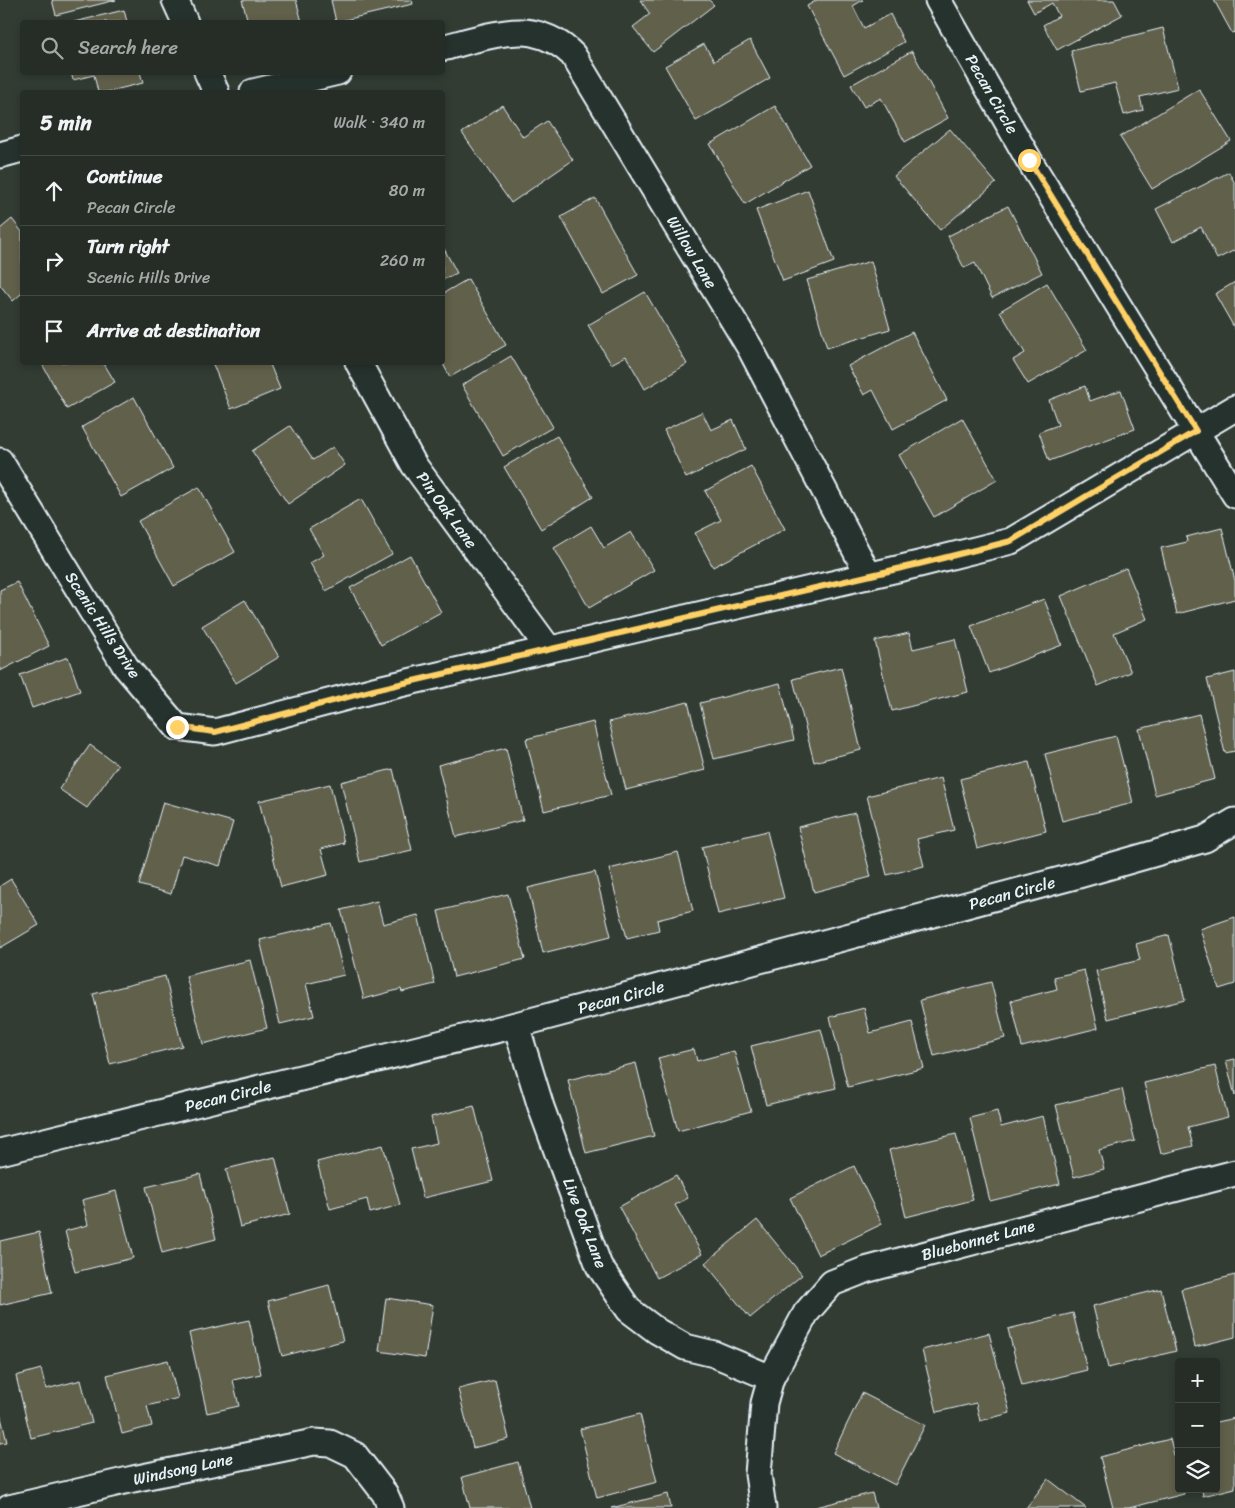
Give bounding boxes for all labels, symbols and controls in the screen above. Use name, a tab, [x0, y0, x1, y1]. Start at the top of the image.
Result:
search box	[20, 20, 445, 75]
text: Search here	[78, 31, 178, 64]
icon: search	[38, 34, 66, 62]
street label: Pecan Circle	[957, 48, 1027, 140]
text: 5 min	[40, 104, 92, 142]
text: Walk · 340 m	[334, 108, 425, 137]
route start	[1018, 149, 1041, 172]
text: Continue	[87, 160, 163, 193]
text: 80 m	[389, 176, 425, 205]
icon: ahead	[40, 177, 68, 205]
text: Pecan Circle	[87, 193, 175, 222]
street label: Willow Lane	[659, 210, 725, 294]
text: Turn right	[87, 230, 169, 263]
text: 260 m	[380, 246, 425, 275]
icon: right	[40, 247, 68, 275]
text: Scenic Hills Drive	[87, 263, 210, 292]
text: Arrive at destination	[87, 314, 260, 347]
icon: arrive	[40, 317, 68, 345]
street label: Pin Oak Lane	[409, 465, 485, 555]
street label: Scenic Hills Drive	[57, 565, 149, 685]
route end	[166, 716, 189, 739]
street label: Pecan Circle	[966, 868, 1058, 918]
street label: Pecan Circle	[575, 972, 667, 1022]
street label: Pecan Circle	[182, 1071, 274, 1121]
street label: Live Oak Lane	[554, 1173, 616, 1273]
street label: Bluebonnet Lane	[918, 1211, 1038, 1269]
map controls	[1175, 1358, 1220, 1493]
button: +	[1175, 1358, 1220, 1403]
button: −	[1175, 1403, 1220, 1448]
street label: Windsong Lane	[130, 1444, 236, 1494]
button: layers	[1175, 1448, 1220, 1493]

